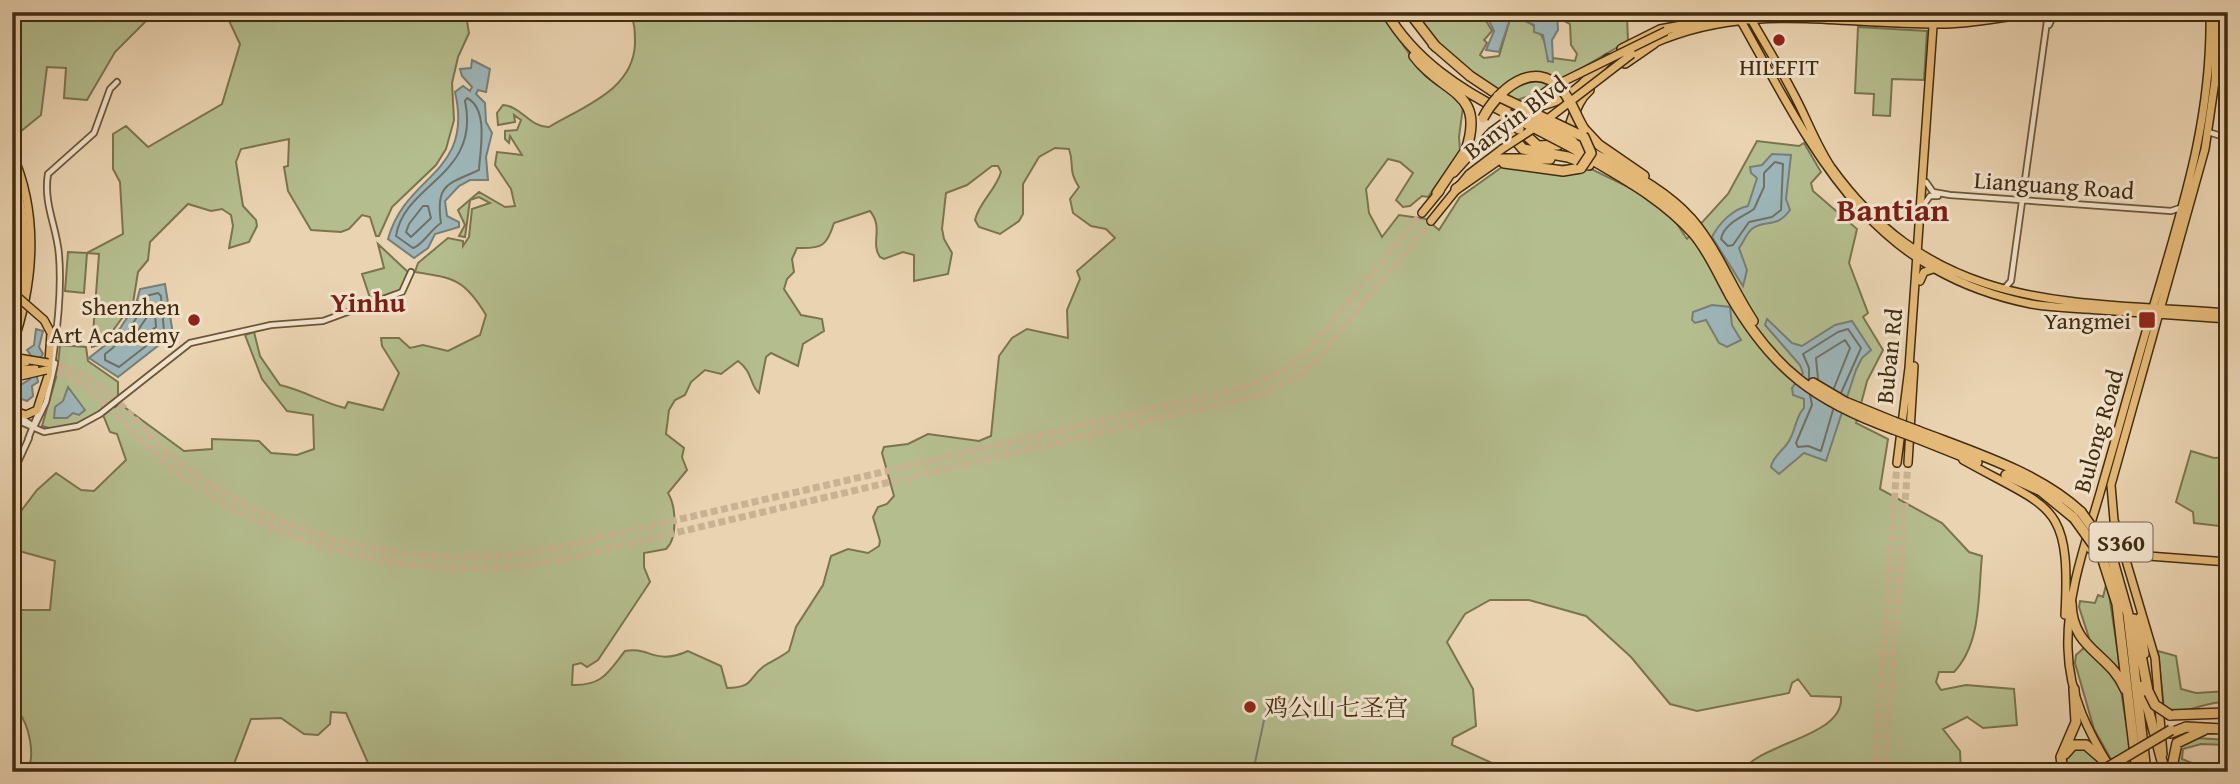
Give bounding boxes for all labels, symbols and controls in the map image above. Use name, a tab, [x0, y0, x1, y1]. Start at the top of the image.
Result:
marker: HILEFIT	[1771, 32, 1787, 48]
place label: HILEFIT	[1739, 49, 1819, 84]
street label: Banyin Blvd	[1456, 67, 1574, 167]
street label: Lianguang Road	[1973, 162, 2135, 208]
district label: Bantian	[1837, 186, 1949, 233]
district label: Yinhu	[330, 281, 406, 322]
place label: Shenzhen Art Academy	[50, 289, 181, 352]
place label: Yangmei	[2044, 303, 2131, 338]
street label: Buban Rd	[1867, 306, 1911, 405]
marker: Yangmei	[2137, 310, 2157, 330]
marker: Shenzhen Art Academy	[186, 312, 202, 328]
street label: Bulong Road	[2064, 365, 2132, 497]
road number: S360	[2090, 522, 2152, 562]
place label: 鸡公山七圣宫	[1264, 690, 1408, 725]
marker: 鸡公山七圣宫	[1242, 699, 1258, 715]

